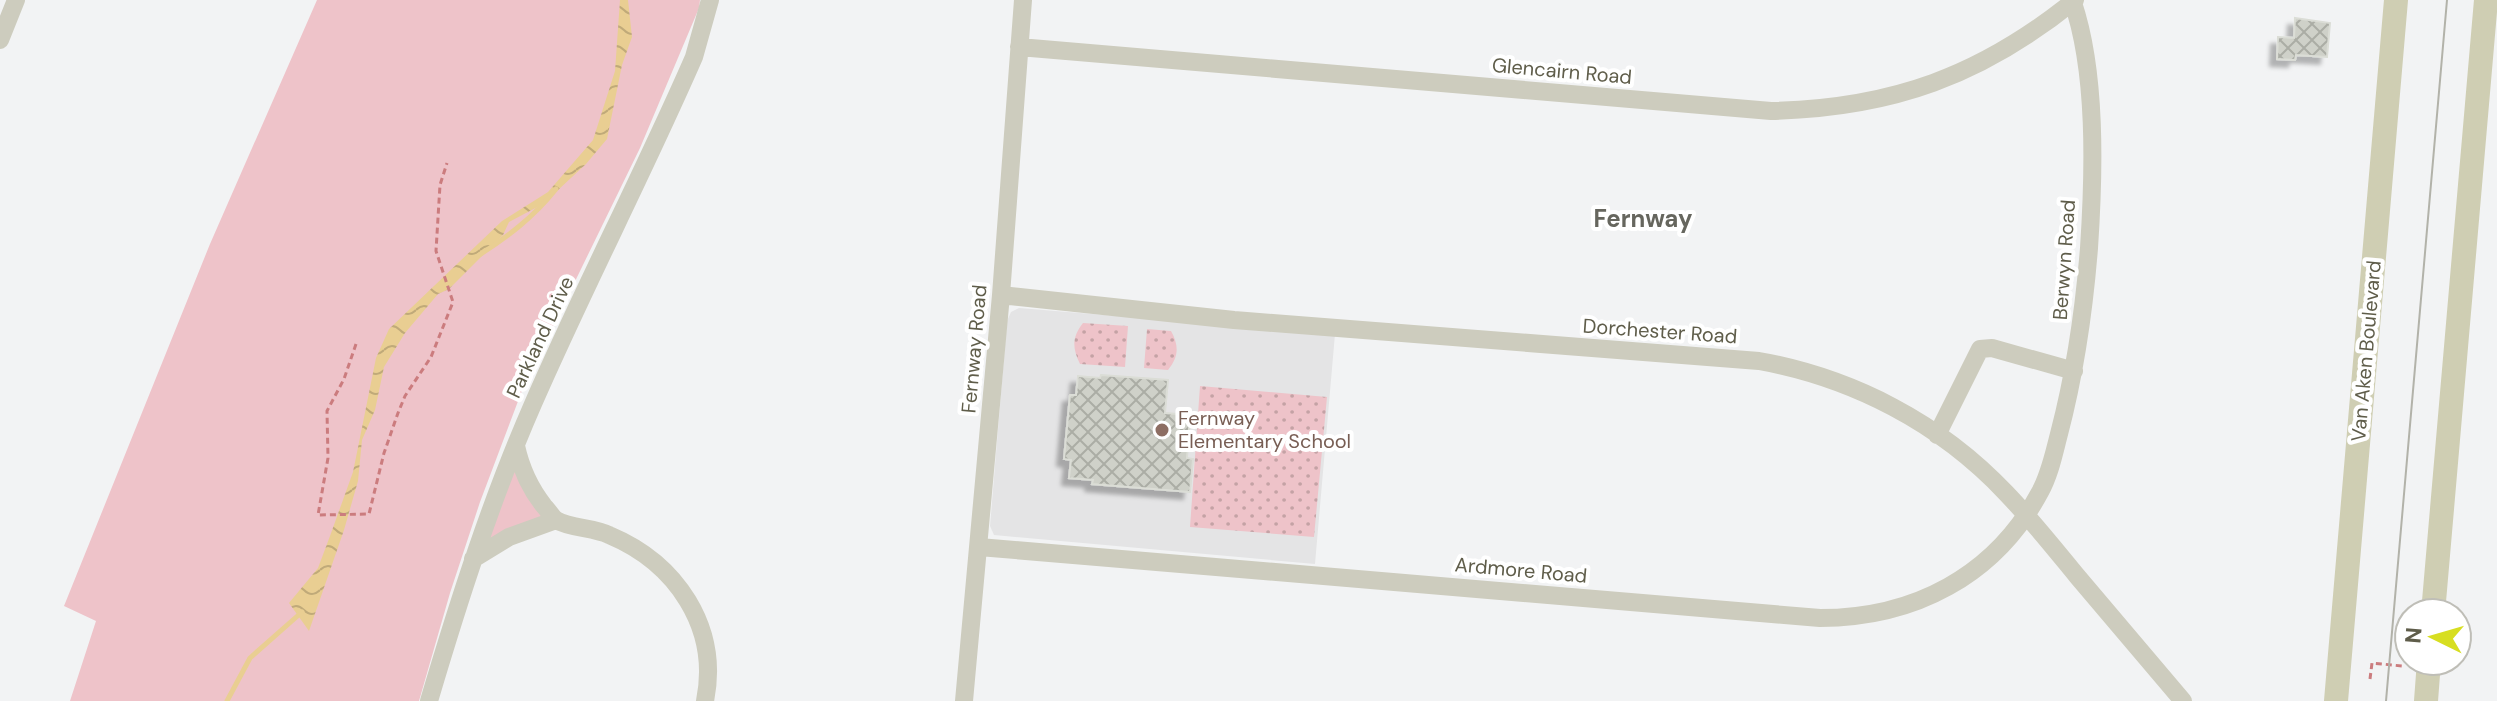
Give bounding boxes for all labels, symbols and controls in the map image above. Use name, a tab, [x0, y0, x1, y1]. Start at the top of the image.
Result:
street label: Glencairn Road	[1491, 52, 1633, 90]
street label: Berwyn Road	[2047, 199, 2081, 321]
district label: Fernway	[1594, 203, 1693, 234]
street label: Van Aken Boulevard	[2345, 259, 2387, 443]
street label: Parkland Drive	[500, 272, 580, 402]
street label: Fernway Road	[955, 284, 993, 414]
street label: Dorchester Road	[1582, 313, 1738, 349]
place label: Fernway Elementary School	[1178, 405, 1351, 454]
marker: Fernway Elementary School	[1153, 421, 1171, 439]
street label: Ardmore Road	[1454, 551, 1588, 589]
north arrow	[2393, 597, 2473, 677]
text: N	[2398, 626, 2429, 645]

